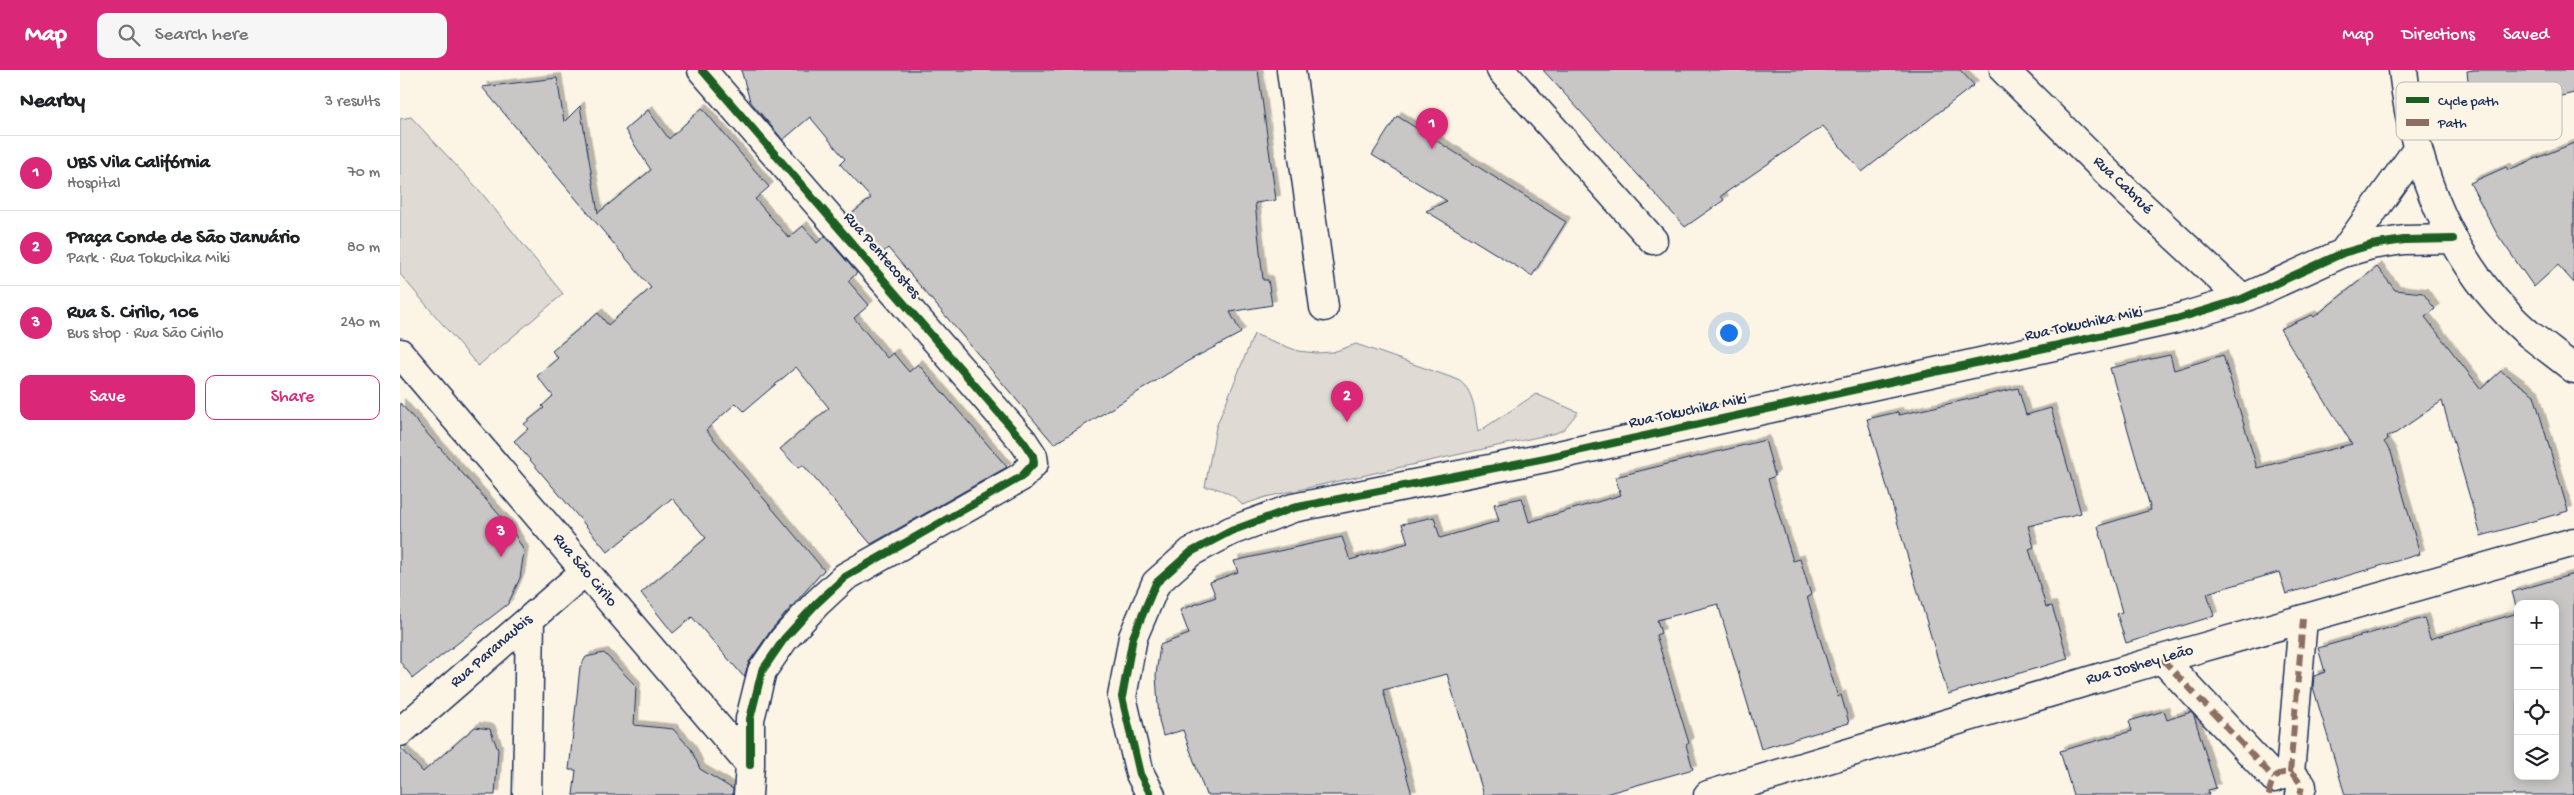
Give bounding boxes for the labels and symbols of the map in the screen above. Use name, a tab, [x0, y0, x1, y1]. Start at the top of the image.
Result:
legend	[2396, 82, 2562, 140]
text: Cycle path	[2438, 94, 2499, 111]
pin: 1	[1416, 108, 1448, 149]
text: Path	[2437, 116, 2467, 133]
street label: Rua Cabrué	[2088, 153, 2156, 220]
street label: Rua Pentecostes	[838, 209, 924, 304]
street label: Rua Tokuchika Miki	[2023, 303, 2145, 347]
your location	[1716, 320, 1742, 346]
pin: 2	[1331, 381, 1363, 422]
street label: Rua Tokuchika Miki	[1627, 390, 1749, 434]
pin: 3	[485, 516, 517, 557]
street label: Rua São Cirilo	[548, 530, 620, 612]
street label: Rua Paranaubis	[447, 610, 538, 693]
street label: Rua Joshey Leão	[2084, 642, 2196, 690]

